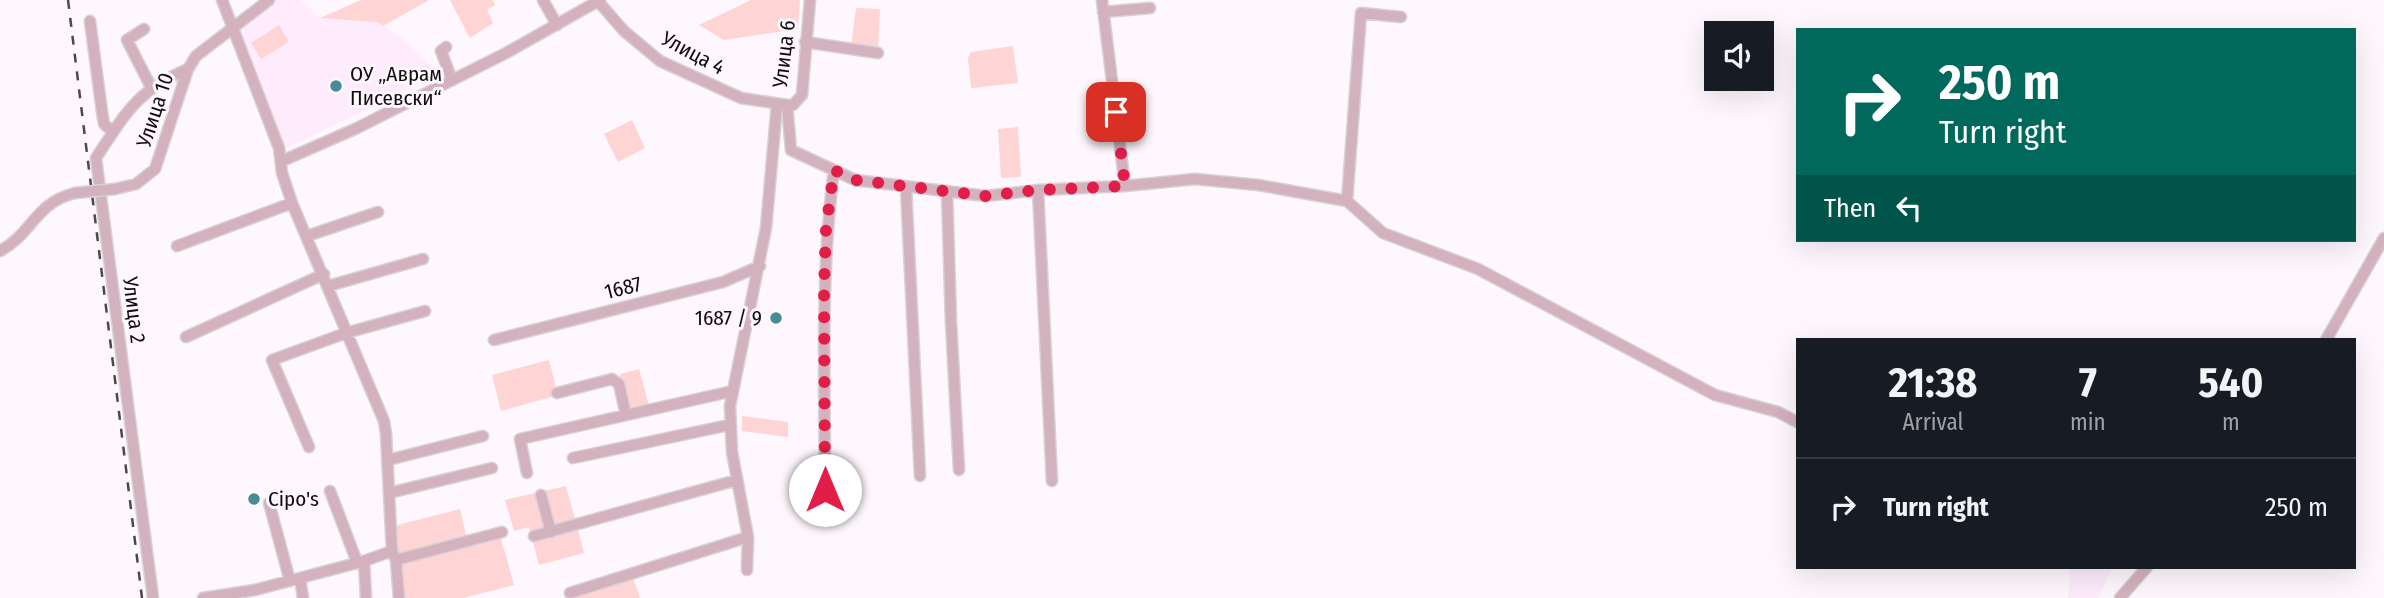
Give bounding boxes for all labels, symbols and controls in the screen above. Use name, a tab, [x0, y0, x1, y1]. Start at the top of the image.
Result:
street label: Улица 6	[767, 19, 801, 90]
map controls	[1704, 21, 1774, 91]
button: sound	[1704, 21, 1774, 91]
street label: Улица 4	[656, 25, 729, 80]
text: 250 m	[1939, 53, 2060, 112]
icon: right	[1824, 56, 1915, 147]
place label: ОУ „Аврам Писевски“	[350, 61, 442, 111]
street label: Улица 10	[130, 70, 179, 151]
marker: ОУ „Аврам Писевски“	[328, 78, 344, 94]
pin	[1086, 82, 1146, 142]
icon: arrive	[1097, 93, 1135, 131]
text: Turn right	[1939, 113, 2066, 151]
icon: left	[1890, 189, 1928, 227]
text: Then	[1824, 193, 1876, 224]
street label: 1687	[602, 271, 644, 305]
street label: Улица 2	[117, 274, 151, 345]
place label: 1687 / 9	[695, 305, 762, 331]
marker: 1687 / 9	[768, 310, 784, 326]
text: 21:38	[1889, 358, 1977, 408]
text: 7	[2079, 358, 2097, 408]
text: 540	[2198, 358, 2263, 408]
text: Arrival	[1903, 408, 1964, 436]
text: min	[2070, 408, 2106, 436]
text: m	[2222, 408, 2240, 436]
position arrow	[788, 453, 862, 527]
place label: Cipo's	[268, 486, 319, 512]
icon: right	[1824, 488, 1862, 526]
marker: Cipo's	[246, 491, 262, 507]
text: Turn right	[1883, 492, 1989, 523]
text: 250 m	[2265, 492, 2328, 523]

